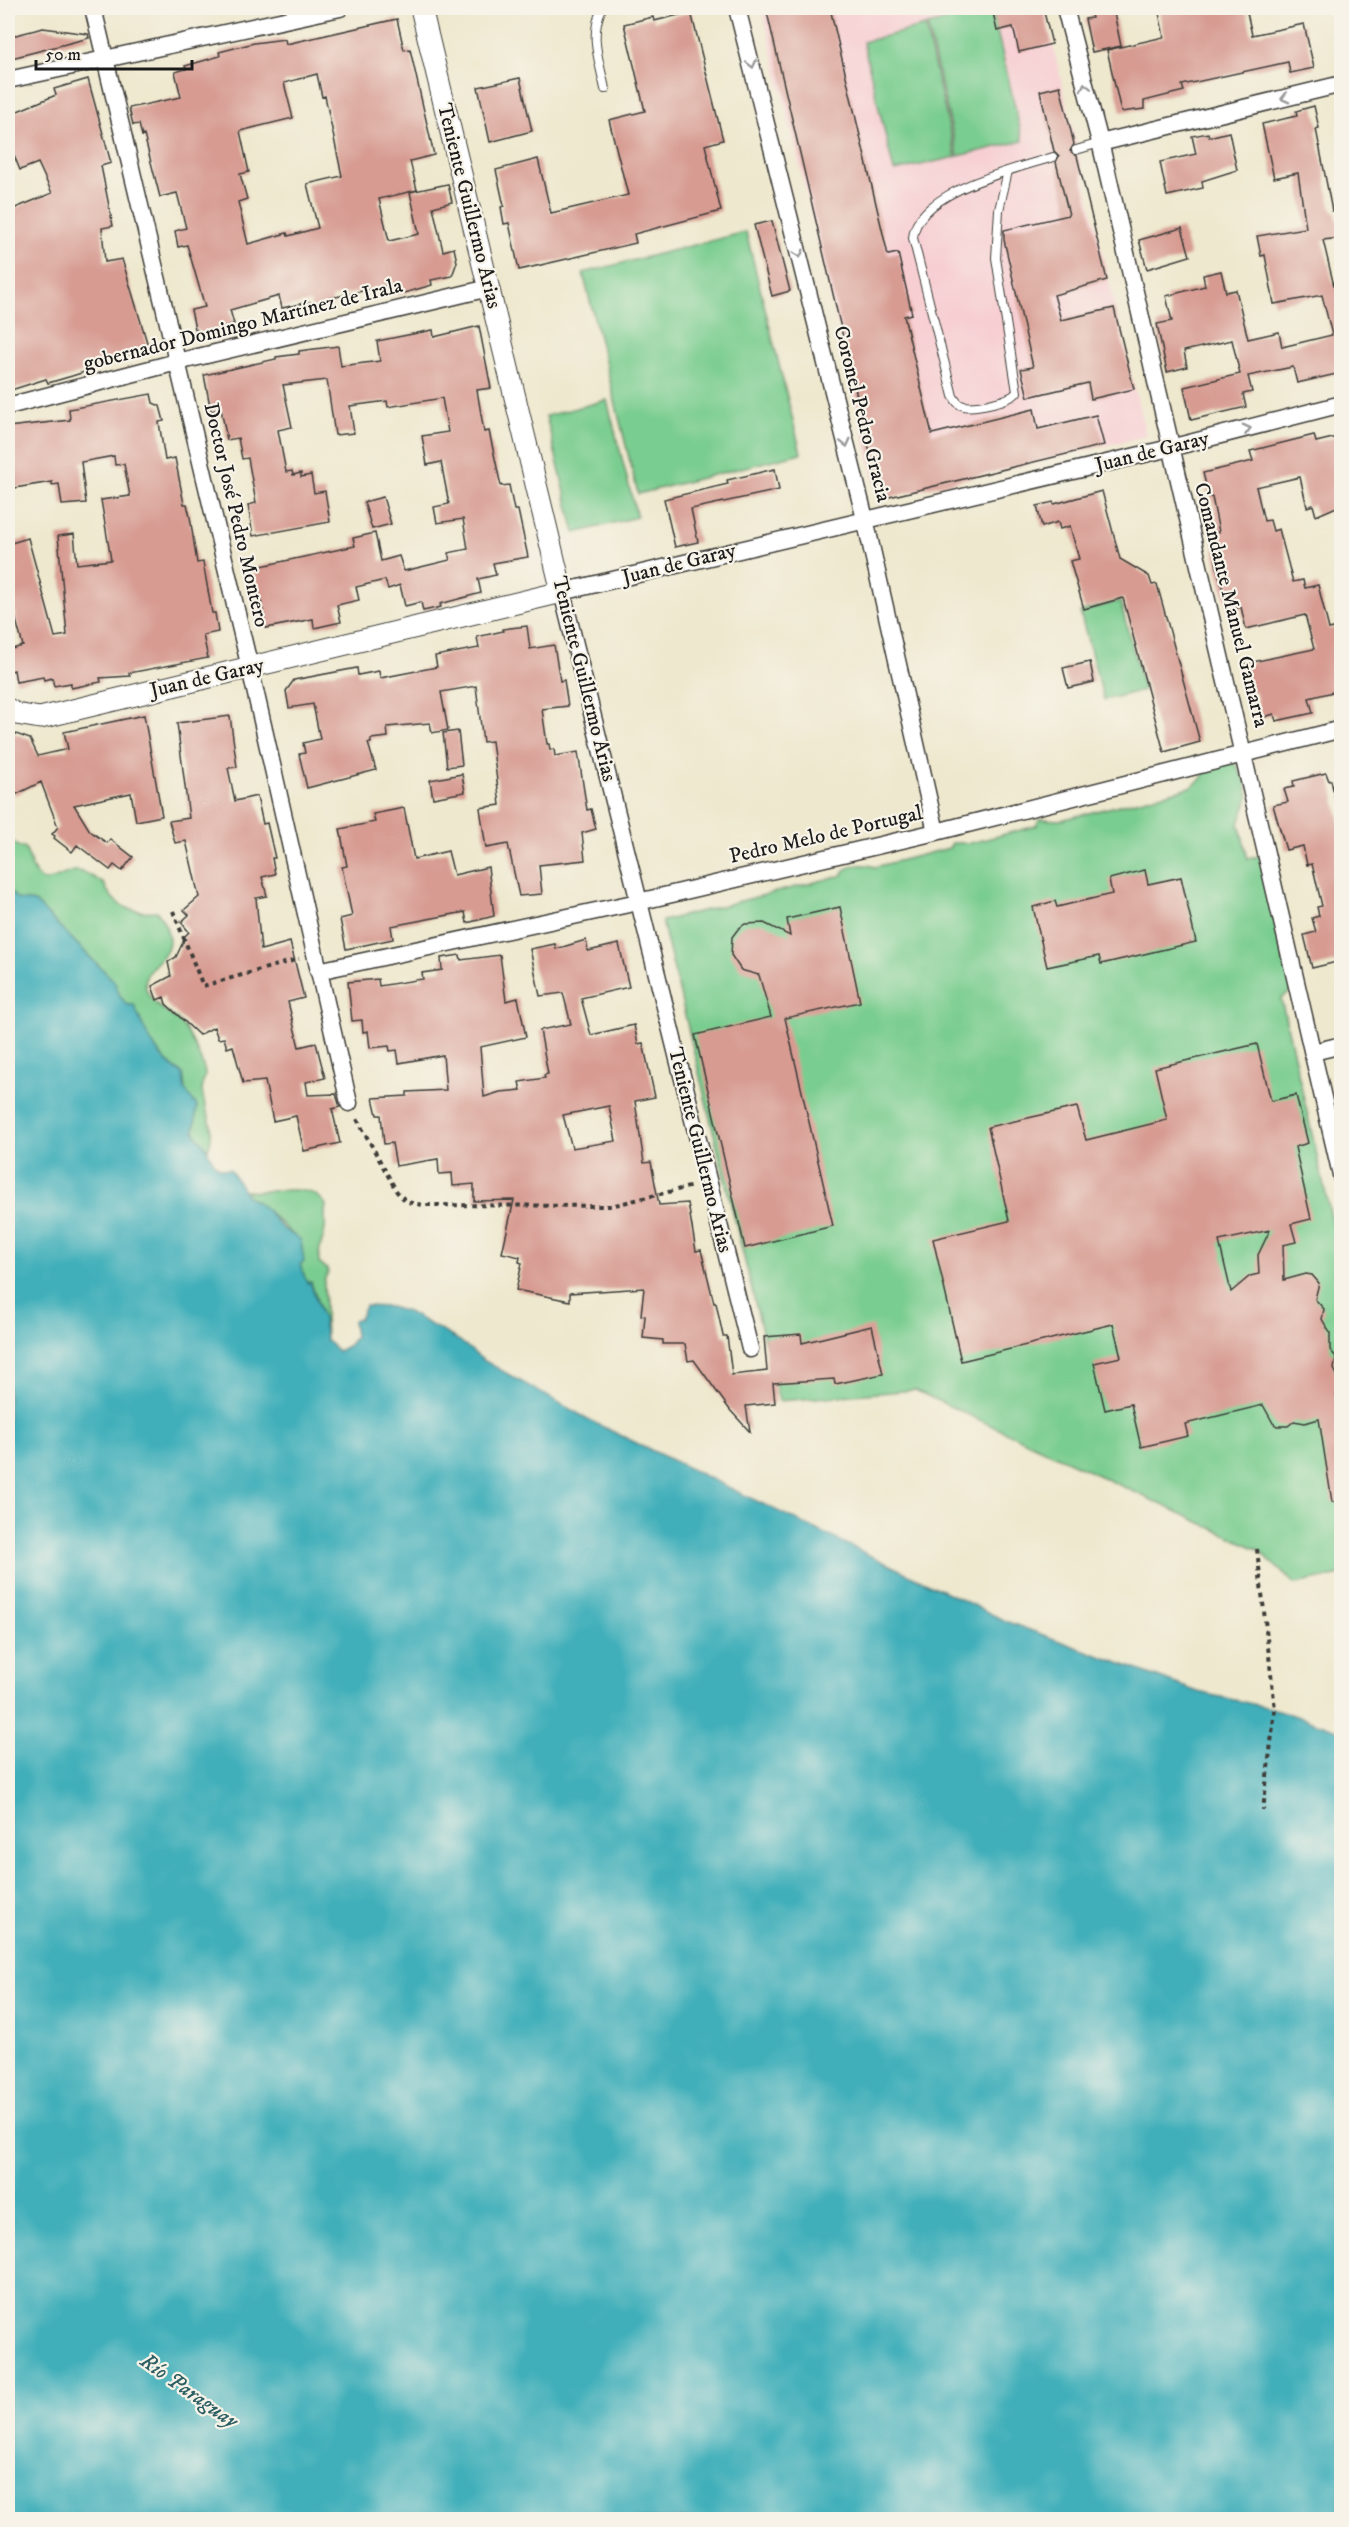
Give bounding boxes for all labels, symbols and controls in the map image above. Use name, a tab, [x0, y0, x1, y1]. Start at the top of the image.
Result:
scale bar	[36, 33, 192, 71]
text: 50 m	[45, 44, 81, 66]
one-way arrow	[744, 59, 757, 69]
one-way arrow	[1080, 82, 1093, 92]
one-way arrow	[1280, 91, 1290, 104]
street label: Teniente Guillermo Arias	[431, 101, 507, 311]
one-way arrow	[791, 248, 804, 258]
street label: gobernador Domingo Martínez de Irala	[81, 273, 405, 377]
street label: Coronel Pedro Gracia	[827, 323, 897, 505]
street label: Doctor José Pedro Montero	[198, 400, 274, 630]
one-way arrow	[1242, 423, 1252, 436]
street label: Juan de Garay	[1090, 425, 1213, 479]
one-way arrow	[838, 438, 851, 448]
street label: Comandante Manuel Gamarra	[1188, 480, 1274, 730]
street label: Juan de Garay	[617, 537, 740, 591]
street label: Teniente Guillermo Arias	[546, 574, 622, 784]
street label: Juan de Garay	[145, 652, 268, 704]
street label: Pedro Melo de Portugal	[727, 800, 926, 870]
street label: Teniente Guillermo Arias	[662, 1045, 738, 1255]
water label: Río Paraguay	[134, 2347, 244, 2435]

